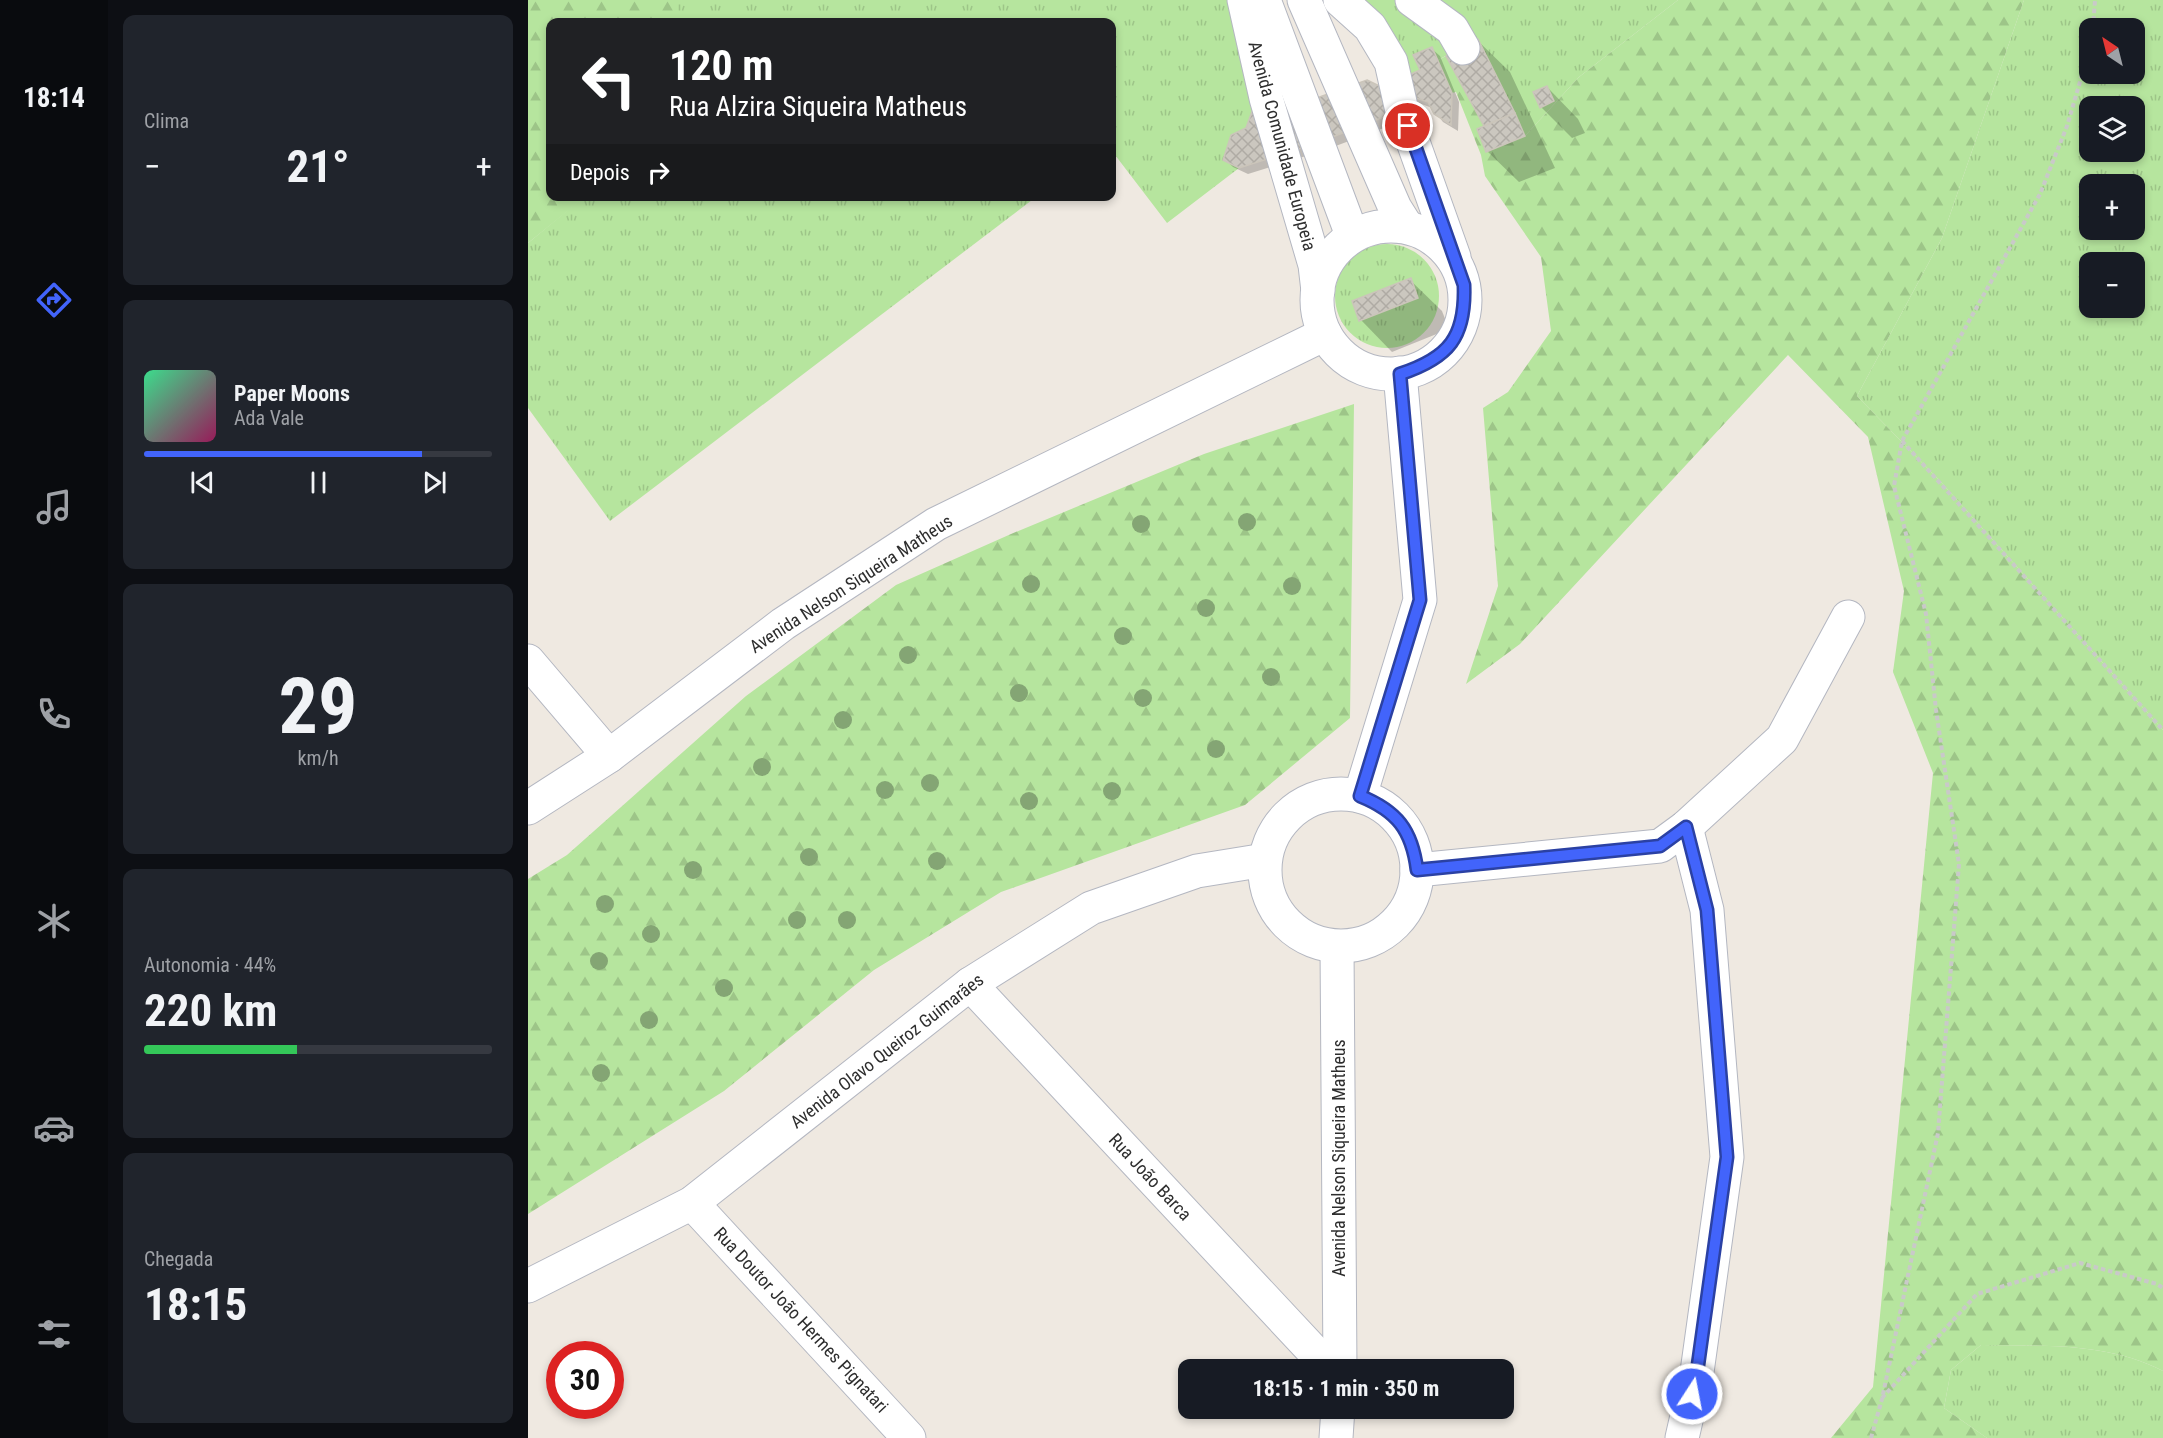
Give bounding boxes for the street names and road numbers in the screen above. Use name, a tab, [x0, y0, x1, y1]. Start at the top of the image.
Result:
street label: Avenida Comunidade Europeia	[1244, 39, 1321, 253]
street label: Avenida Nelson Siqueira Matheus	[745, 510, 956, 657]
street label: Avenida Olavo Queiroz Guimarães	[786, 969, 987, 1132]
street label: Avenida Nelson Siqueira Matheus	[1328, 1039, 1349, 1277]
street label: Rua João Barca	[1105, 1129, 1196, 1224]
street label: Rua Doutor João Hermes Pignatari	[710, 1223, 893, 1417]

